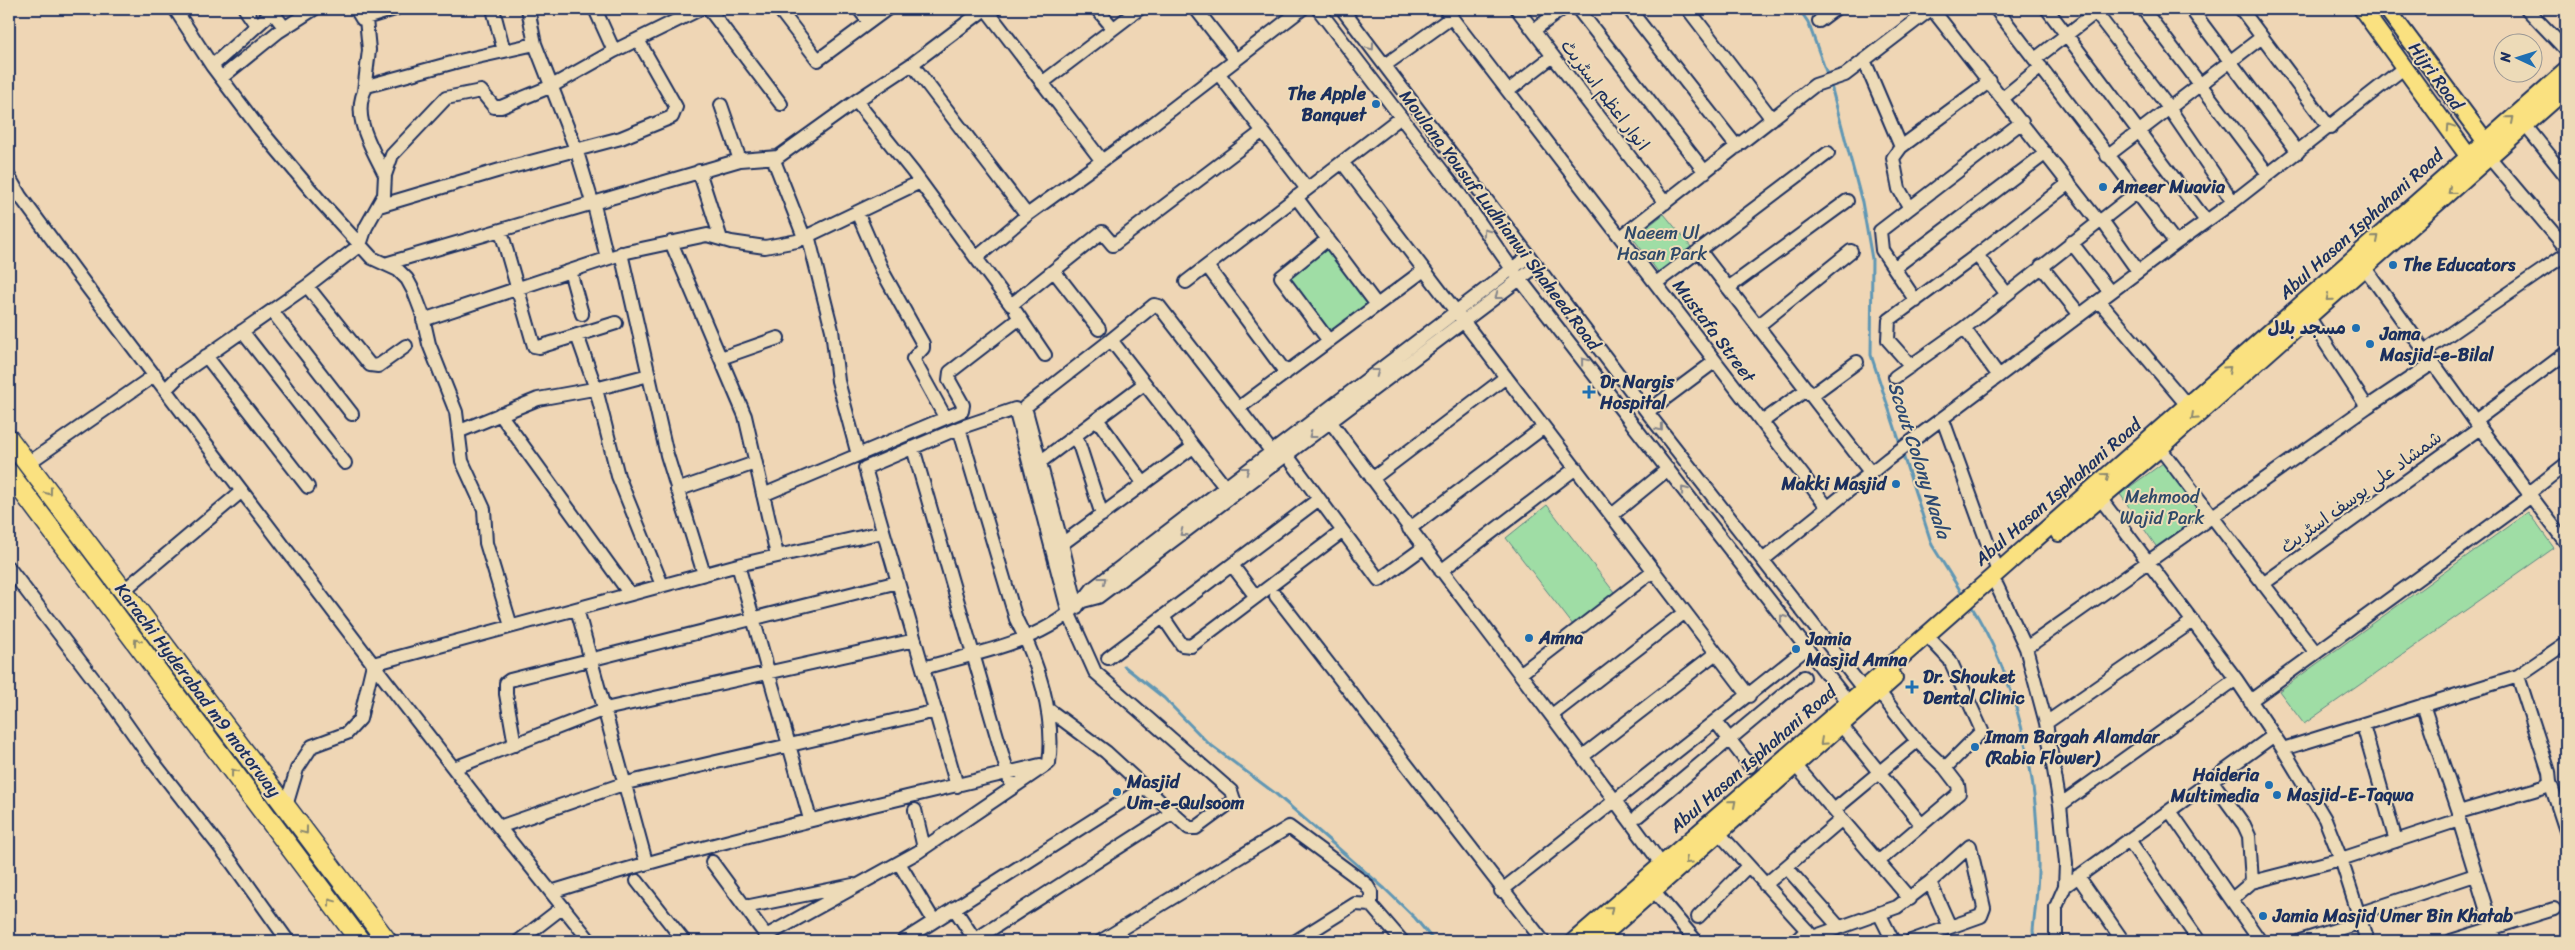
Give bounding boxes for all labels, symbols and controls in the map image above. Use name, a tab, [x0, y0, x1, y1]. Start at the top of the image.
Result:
street label: انوار اعظم اسٹریٹ	[1552, 32, 1658, 158]
north arrow	[2492, 32, 2542, 82]
street label: Hijri Road	[2400, 35, 2473, 119]
one-way arrow	[1366, 41, 1374, 50]
text: N	[2493, 51, 2518, 64]
place label: The Apple Banquet	[1287, 78, 1368, 131]
street label: Moulana Yousuf Ludhianwi Shaheed Road	[1391, 82, 1610, 359]
marker: The Apple Banquet	[1370, 98, 1382, 110]
one-way arrow	[2506, 116, 2515, 125]
one-way arrow	[2446, 124, 2456, 133]
street label: Abul Hasan Isphahani Road	[2270, 140, 2452, 308]
place label: Ameer Muavia	[2112, 171, 2226, 203]
marker: Ameer Muavia	[2097, 181, 2109, 193]
one-way arrow	[2447, 185, 2456, 194]
park label: Naeem Ul Hasan Park	[1617, 217, 1707, 270]
one-way arrow	[1483, 228, 1492, 238]
one-way arrow	[2371, 235, 2380, 244]
place label: The Educators	[2403, 249, 2516, 281]
marker: The Educators	[2387, 259, 2399, 271]
street label: Mustafa Street	[1664, 272, 1764, 390]
one-way arrow	[1495, 290, 1504, 298]
one-way arrow	[2325, 292, 2334, 301]
place label: مسجد بلال	[2267, 312, 2346, 344]
place label: Jama Masjid-e-Bilal	[2379, 318, 2494, 371]
marker: مسجد بلال	[2350, 322, 2362, 334]
marker: Jama Masjid-e-Bilal	[2364, 338, 2376, 350]
one-way arrow	[1582, 358, 1590, 367]
place label: Dr Nargis Hospital	[1599, 366, 1675, 419]
one-way arrow	[2223, 366, 2232, 375]
one-way arrow	[1370, 370, 1379, 378]
water label: Scout Colony Naala	[1879, 378, 1961, 544]
marker: Dr Nargis Hospital	[1582, 385, 1596, 399]
street label: Abul Hasan Isphahani Road	[1966, 409, 2150, 575]
one-way arrow	[2191, 411, 2200, 420]
one-way arrow	[1654, 422, 1662, 431]
street label: شمشاد علی یوسف اسٹریٹ	[2273, 422, 2449, 562]
one-way arrow	[1309, 429, 1318, 437]
one-way arrow	[1240, 468, 1249, 476]
place label: Makki Masjid	[1780, 468, 1888, 500]
one-way arrow	[2101, 473, 2110, 482]
marker: Makki Masjid	[1890, 478, 1902, 490]
park label: Mehmood Wajid Park	[2120, 481, 2205, 534]
one-way arrow	[43, 486, 51, 495]
one-way arrow	[1681, 486, 1690, 495]
one-way arrow	[1180, 528, 1189, 536]
street label: Karachi Hyderabad m9 motorway	[106, 576, 290, 805]
one-way arrow	[1097, 578, 1106, 586]
one-way arrow	[1781, 615, 1789, 624]
place label: Amna	[1538, 622, 1583, 654]
place label: Jamia Masjid Amna	[1805, 623, 1908, 676]
marker: Amna	[1523, 632, 1535, 644]
one-way arrow	[134, 639, 142, 648]
marker: Jamia Masjid Amna	[1790, 643, 1802, 655]
place label: Dr. Shouket Dental Clinic	[1923, 661, 2025, 714]
street label: Abul Hasan Isphahani Road	[1661, 676, 1845, 842]
marker: Dr. Shouket Dental Clinic	[1905, 680, 1919, 694]
place label: Imam Bargah Alamdar (Rabia Flower)	[1984, 721, 2161, 774]
one-way arrow	[1820, 736, 1829, 745]
marker: Imam Bargah Alamdar (Rabia Flower)	[1969, 741, 1981, 753]
place label: Haideria Multimedia	[2170, 759, 2260, 812]
place label: Masjid Um-e-Qulsoom	[1126, 766, 1245, 819]
one-way arrow	[231, 768, 240, 778]
marker: Haideria Multimedia	[2263, 779, 2275, 791]
place label: Masjid-E-Taqwa	[2286, 779, 2414, 811]
marker: Masjid Um-e-Qulsoom	[1111, 786, 1123, 798]
marker: Masjid-E-Taqwa	[2271, 789, 2283, 801]
one-way arrow	[1728, 800, 1737, 809]
one-way arrow	[299, 825, 308, 835]
one-way arrow	[1685, 855, 1694, 864]
one-way arrow	[328, 898, 337, 908]
place label: Jamia Masjid Umer Bin Khatab	[2272, 900, 2513, 932]
one-way arrow	[1605, 906, 1614, 915]
marker: Jamia Masjid Umer Bin Khatab	[2257, 910, 2269, 922]

